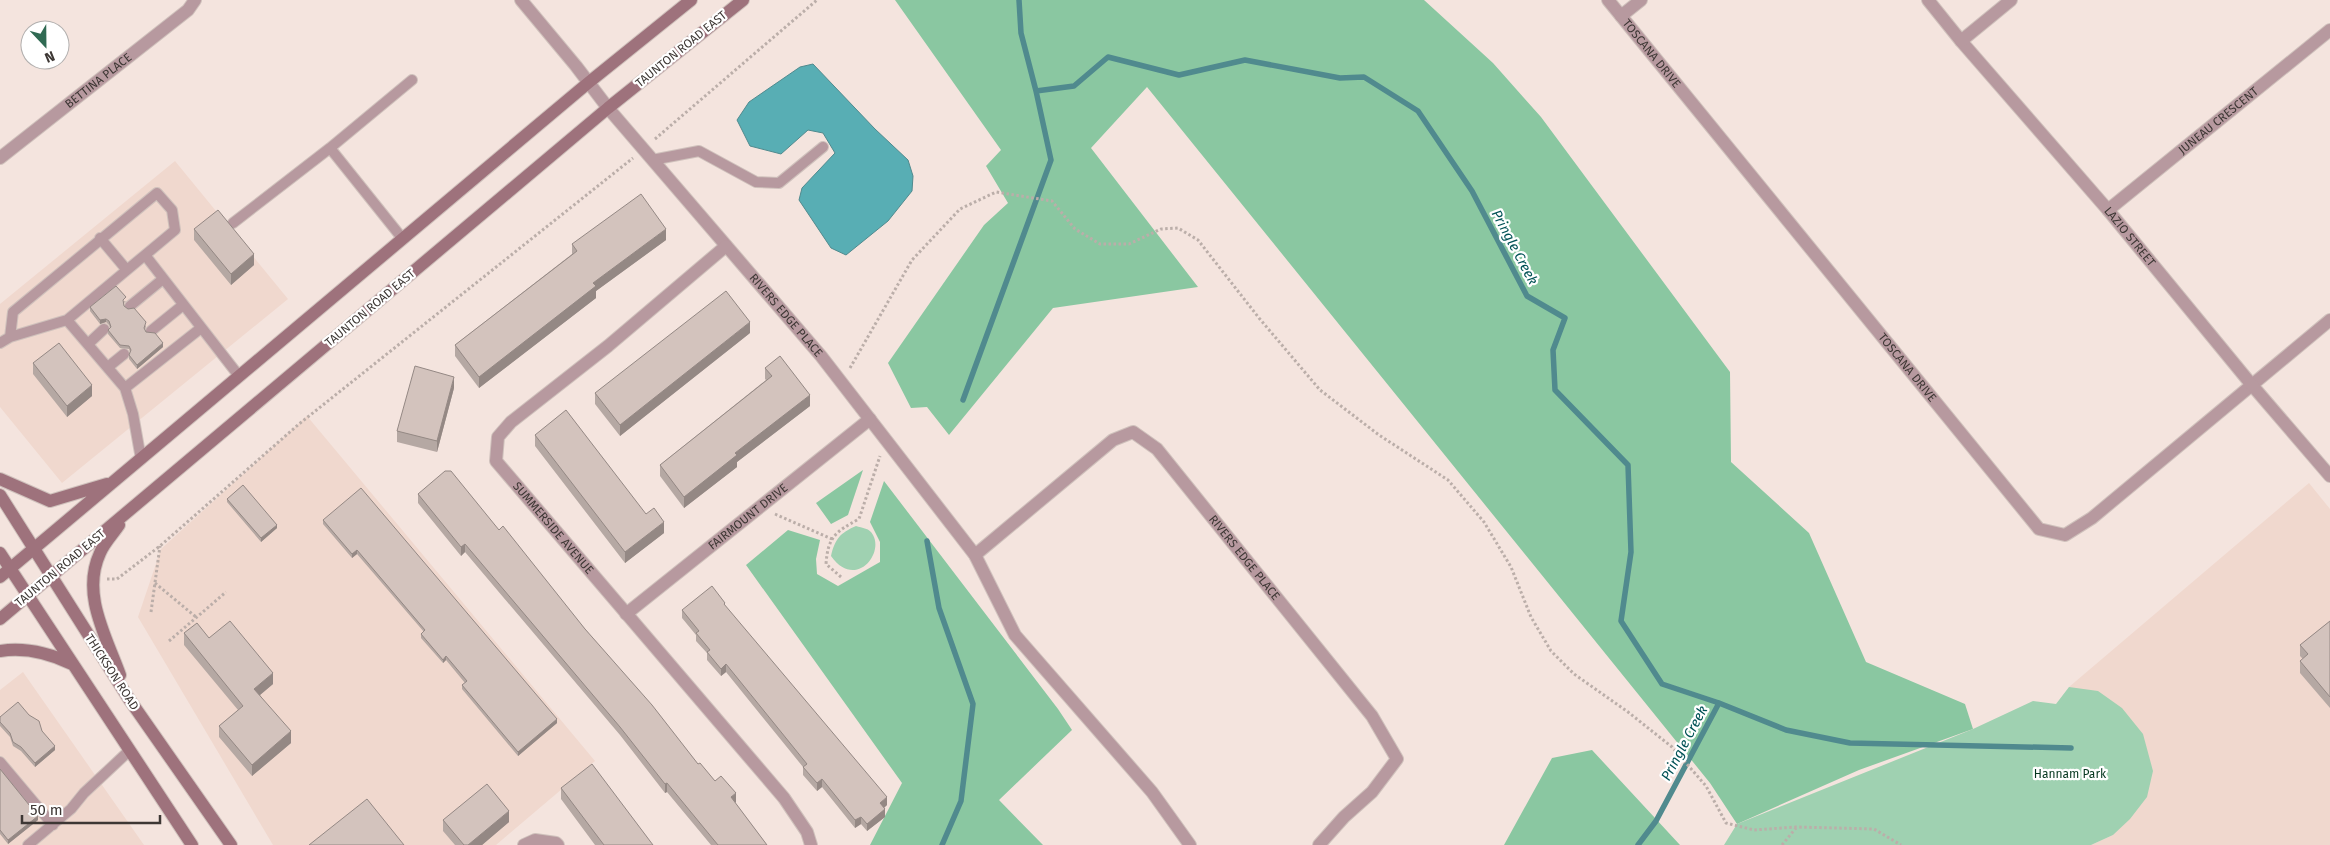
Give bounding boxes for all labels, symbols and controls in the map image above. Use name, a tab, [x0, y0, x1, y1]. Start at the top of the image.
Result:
street label: TAUNTON ROAD EAST	[633, 8, 730, 90]
street label: TOSCANA DRIVE	[1620, 16, 1684, 91]
north arrow	[20, 20, 70, 70]
text: N	[42, 47, 57, 66]
street label: BETTINA PLACE	[62, 50, 134, 111]
street label: JUNEAU CRESCENT	[2176, 84, 2262, 157]
street label: LAZIO STREET	[2101, 204, 2159, 270]
water label: Pringle Creek	[1488, 207, 1542, 288]
street label: TAUNTON ROAD EAST	[322, 266, 418, 350]
street label: RIVERS EDGE PLACE	[747, 271, 826, 360]
street label: TOSCANA DRIVE	[1875, 330, 1939, 405]
street label: SUMMERSIDE AVENUE	[510, 479, 596, 577]
street label: FAIRMOUNT DRIVE	[705, 481, 790, 553]
street label: RIVERS EDGE PLACE	[1206, 512, 1283, 603]
street label: TAUNTON ROAD EAST	[12, 526, 108, 610]
street label: THICKSON ROAD	[82, 631, 142, 713]
water label: Pringle Creek	[1658, 702, 1712, 784]
park label: Hannam Park	[2034, 767, 2107, 781]
scale bar	[22, 792, 160, 824]
text: 50 m	[30, 801, 63, 819]

